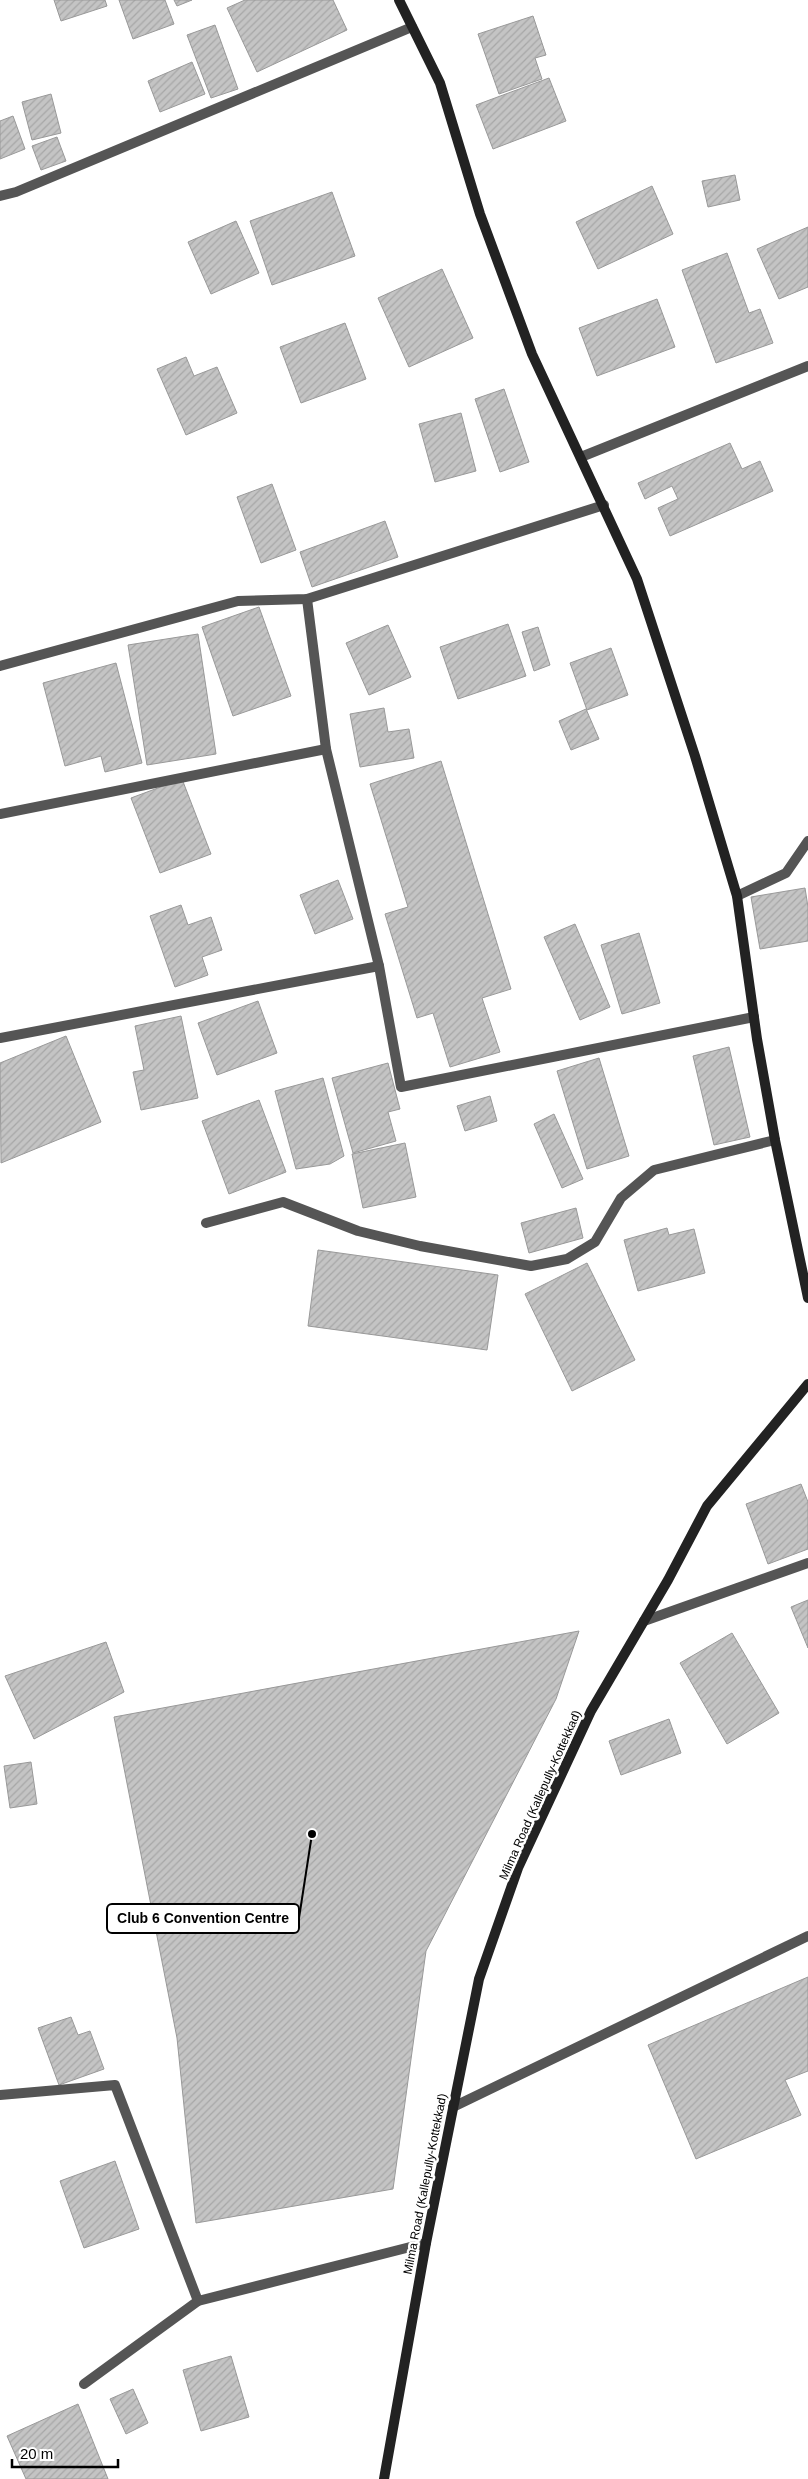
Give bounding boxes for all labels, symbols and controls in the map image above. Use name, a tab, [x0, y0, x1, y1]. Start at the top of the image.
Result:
street label: Milma Road (Kallepully-Kottekkad)	[496, 1708, 584, 1882]
callout: Club 6 Convention Centre	[107, 1904, 299, 1933]
text: Club 6 Convention Centre	[117, 1910, 289, 1926]
street label: Milma Road (Kallepully-Kottekkad)	[401, 2092, 449, 2276]
scale bar	[12, 2436, 119, 2468]
text: 20 m	[20, 2445, 53, 2462]

